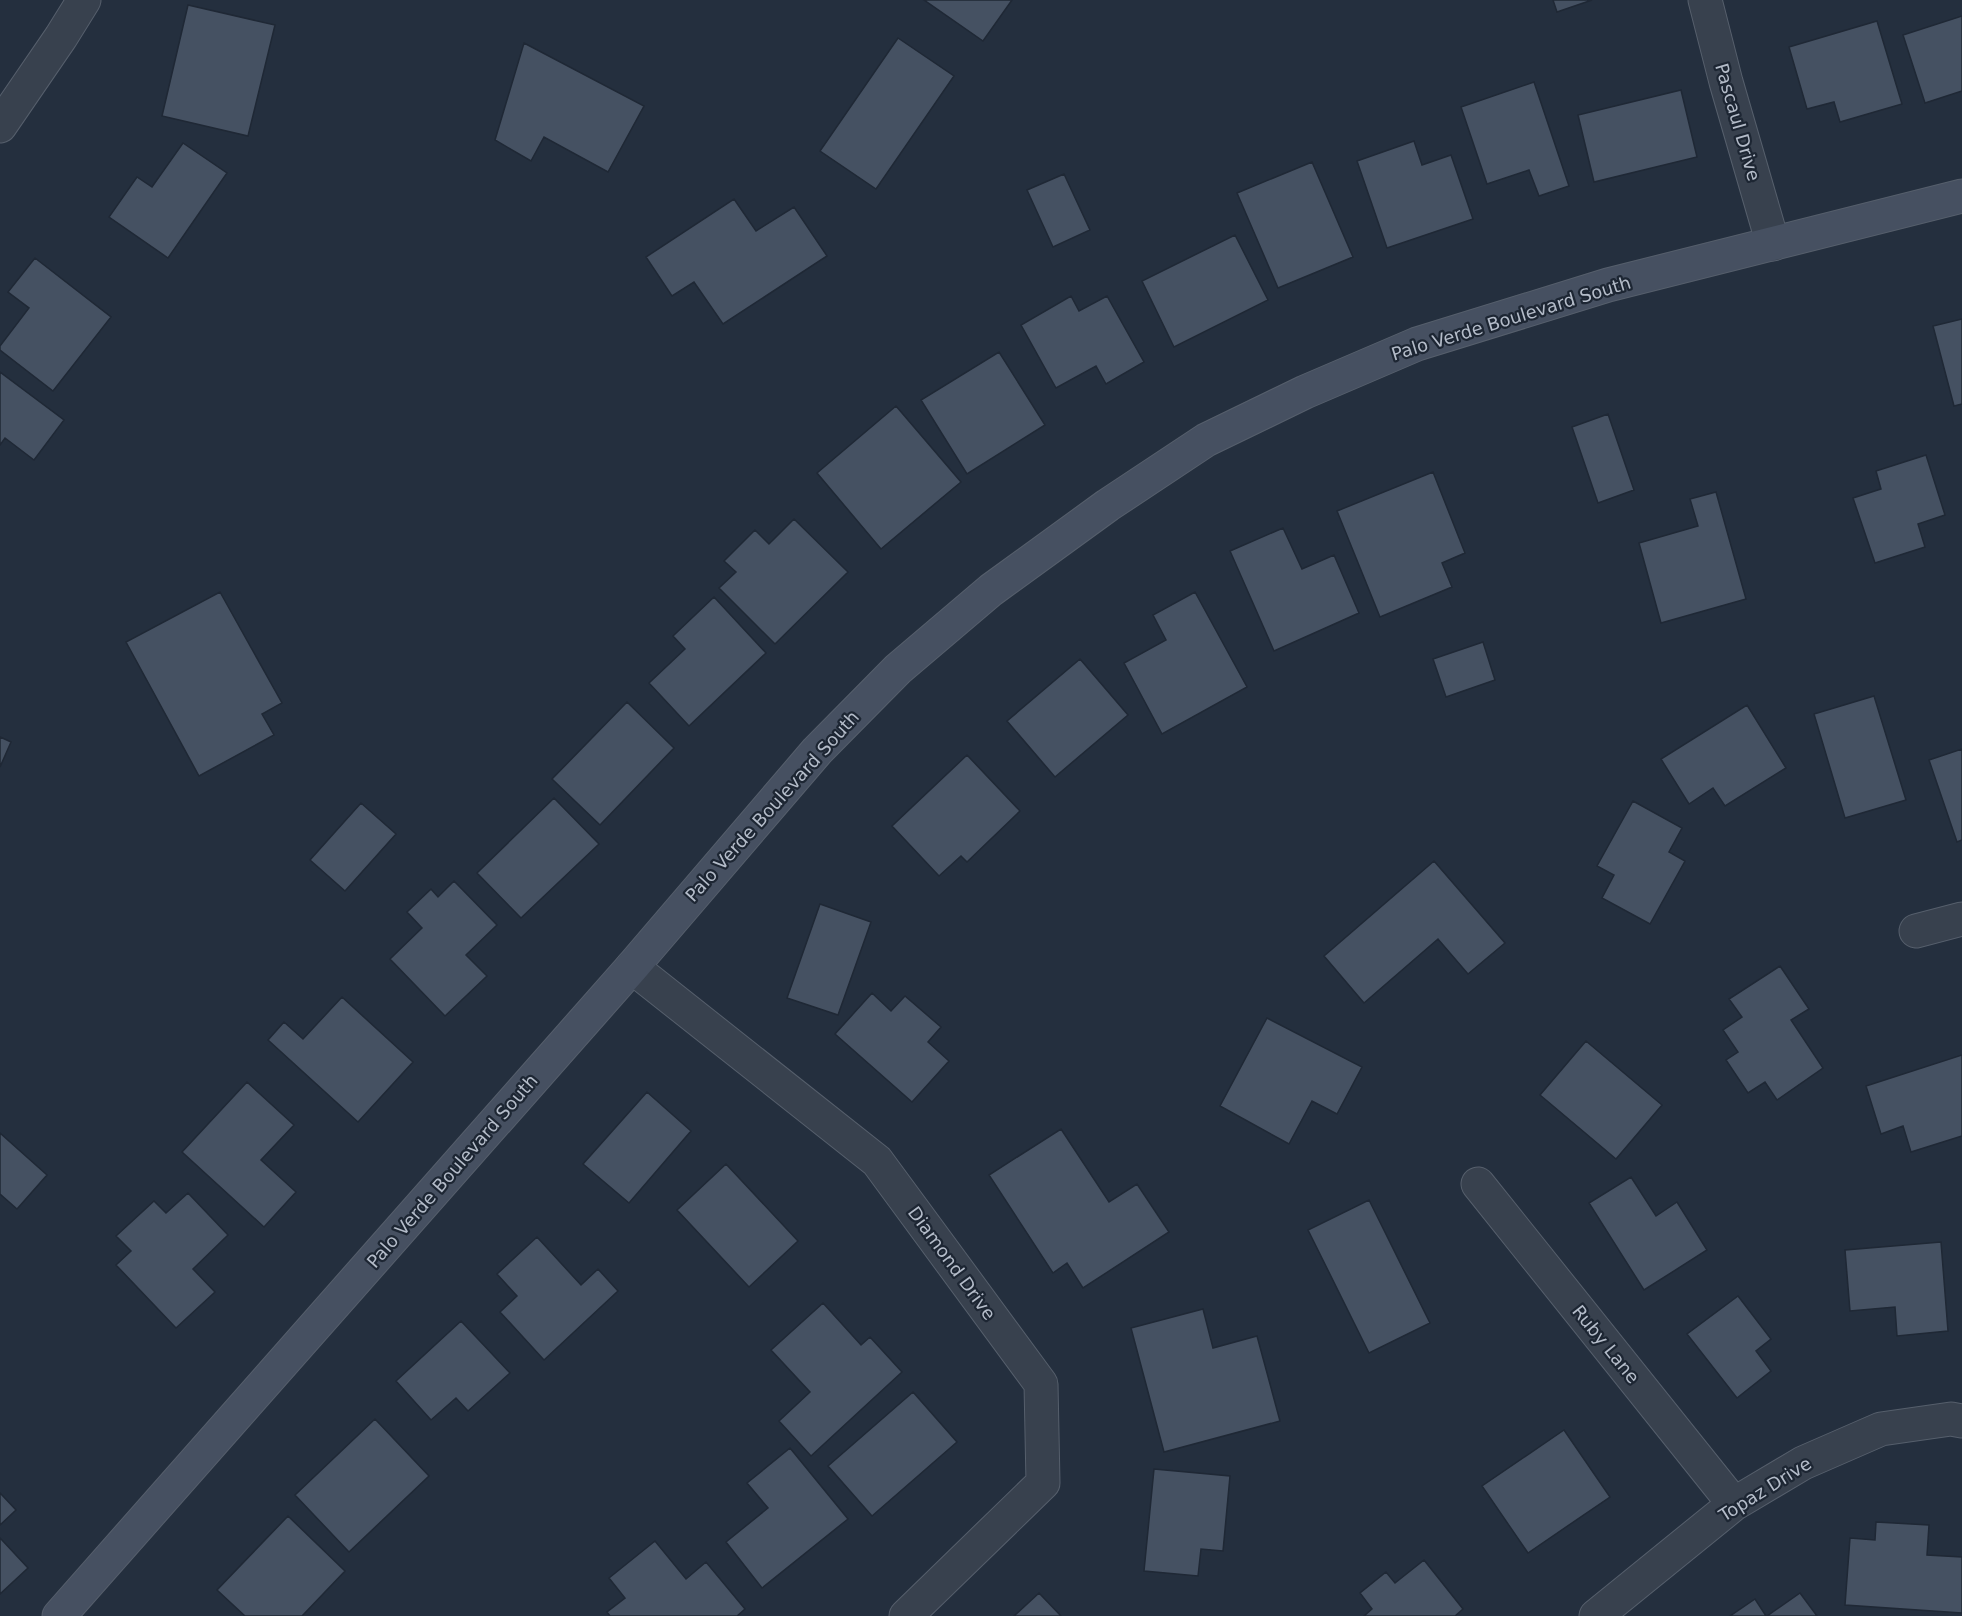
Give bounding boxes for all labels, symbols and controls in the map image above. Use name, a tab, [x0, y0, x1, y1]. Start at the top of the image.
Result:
street label: Pascaul Drive	[1711, 61, 1765, 183]
street label: Palo Verde Boulevard South	[1389, 272, 1633, 364]
street label: Palo Verde Boulevard South	[681, 706, 863, 906]
street label: Palo Verde Boulevard South	[362, 1070, 542, 1272]
street label: Diamond Drive	[904, 1202, 1000, 1324]
street label: Ruby Lane	[1568, 1301, 1644, 1387]
street label: Topaz Drive	[1714, 1452, 1815, 1526]

